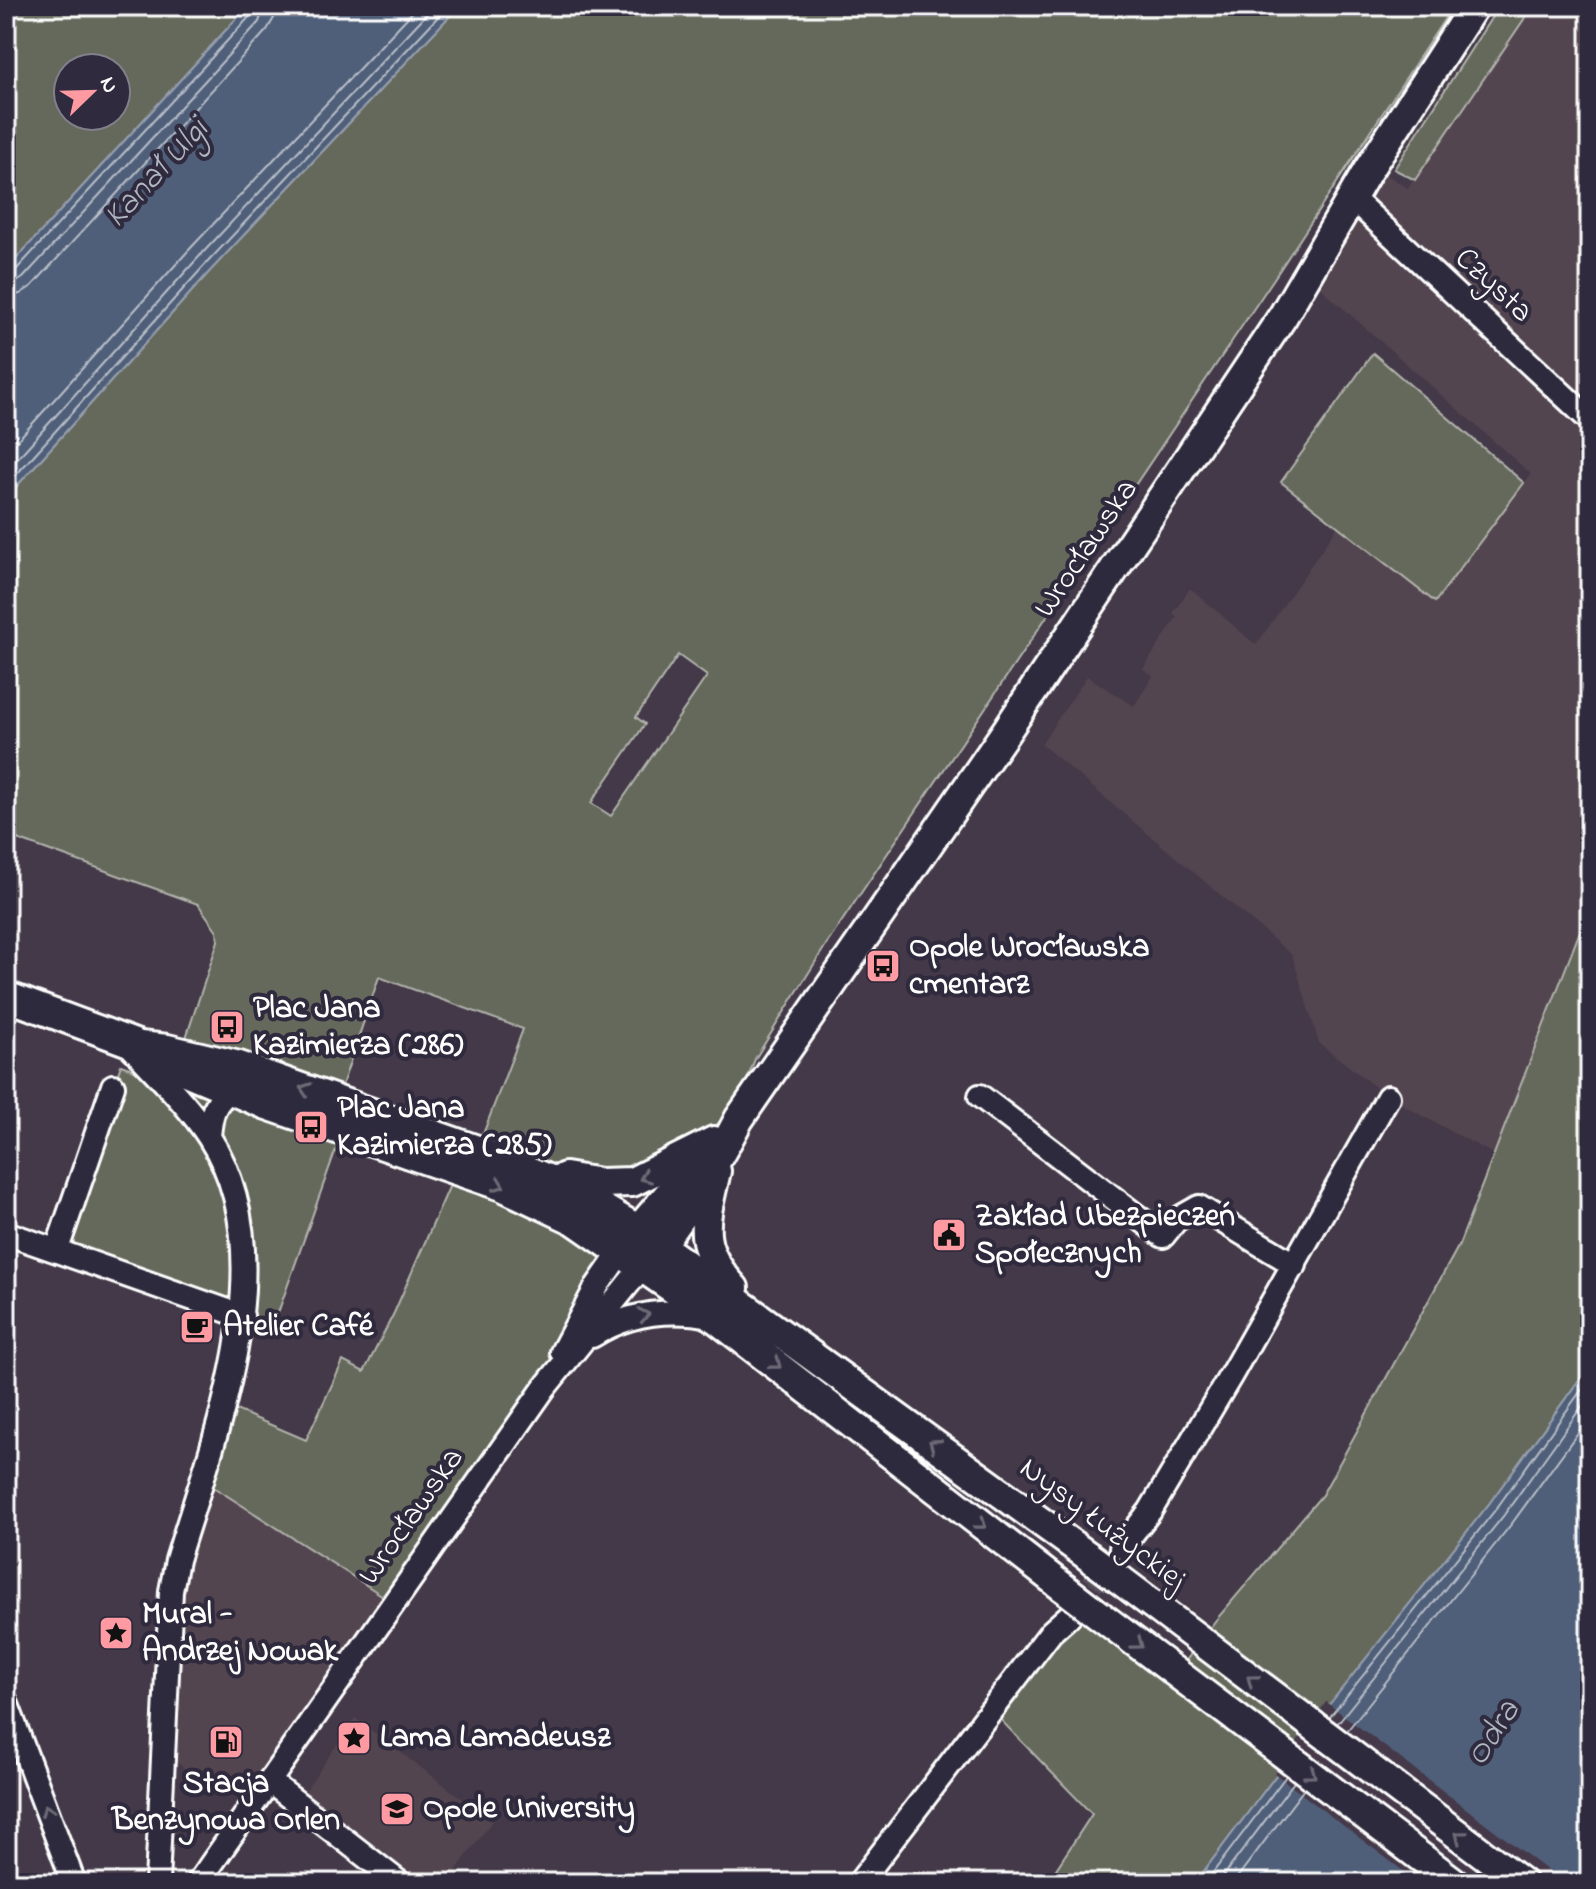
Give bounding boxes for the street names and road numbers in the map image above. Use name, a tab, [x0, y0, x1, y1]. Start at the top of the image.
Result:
street label: Czysta	[1443, 237, 1543, 335]
street label: Wrocławska	[1023, 470, 1151, 628]
street label: Wrocławska	[347, 1439, 477, 1595]
street label: Nysy Łużyckiej	[1009, 1447, 1196, 1604]

